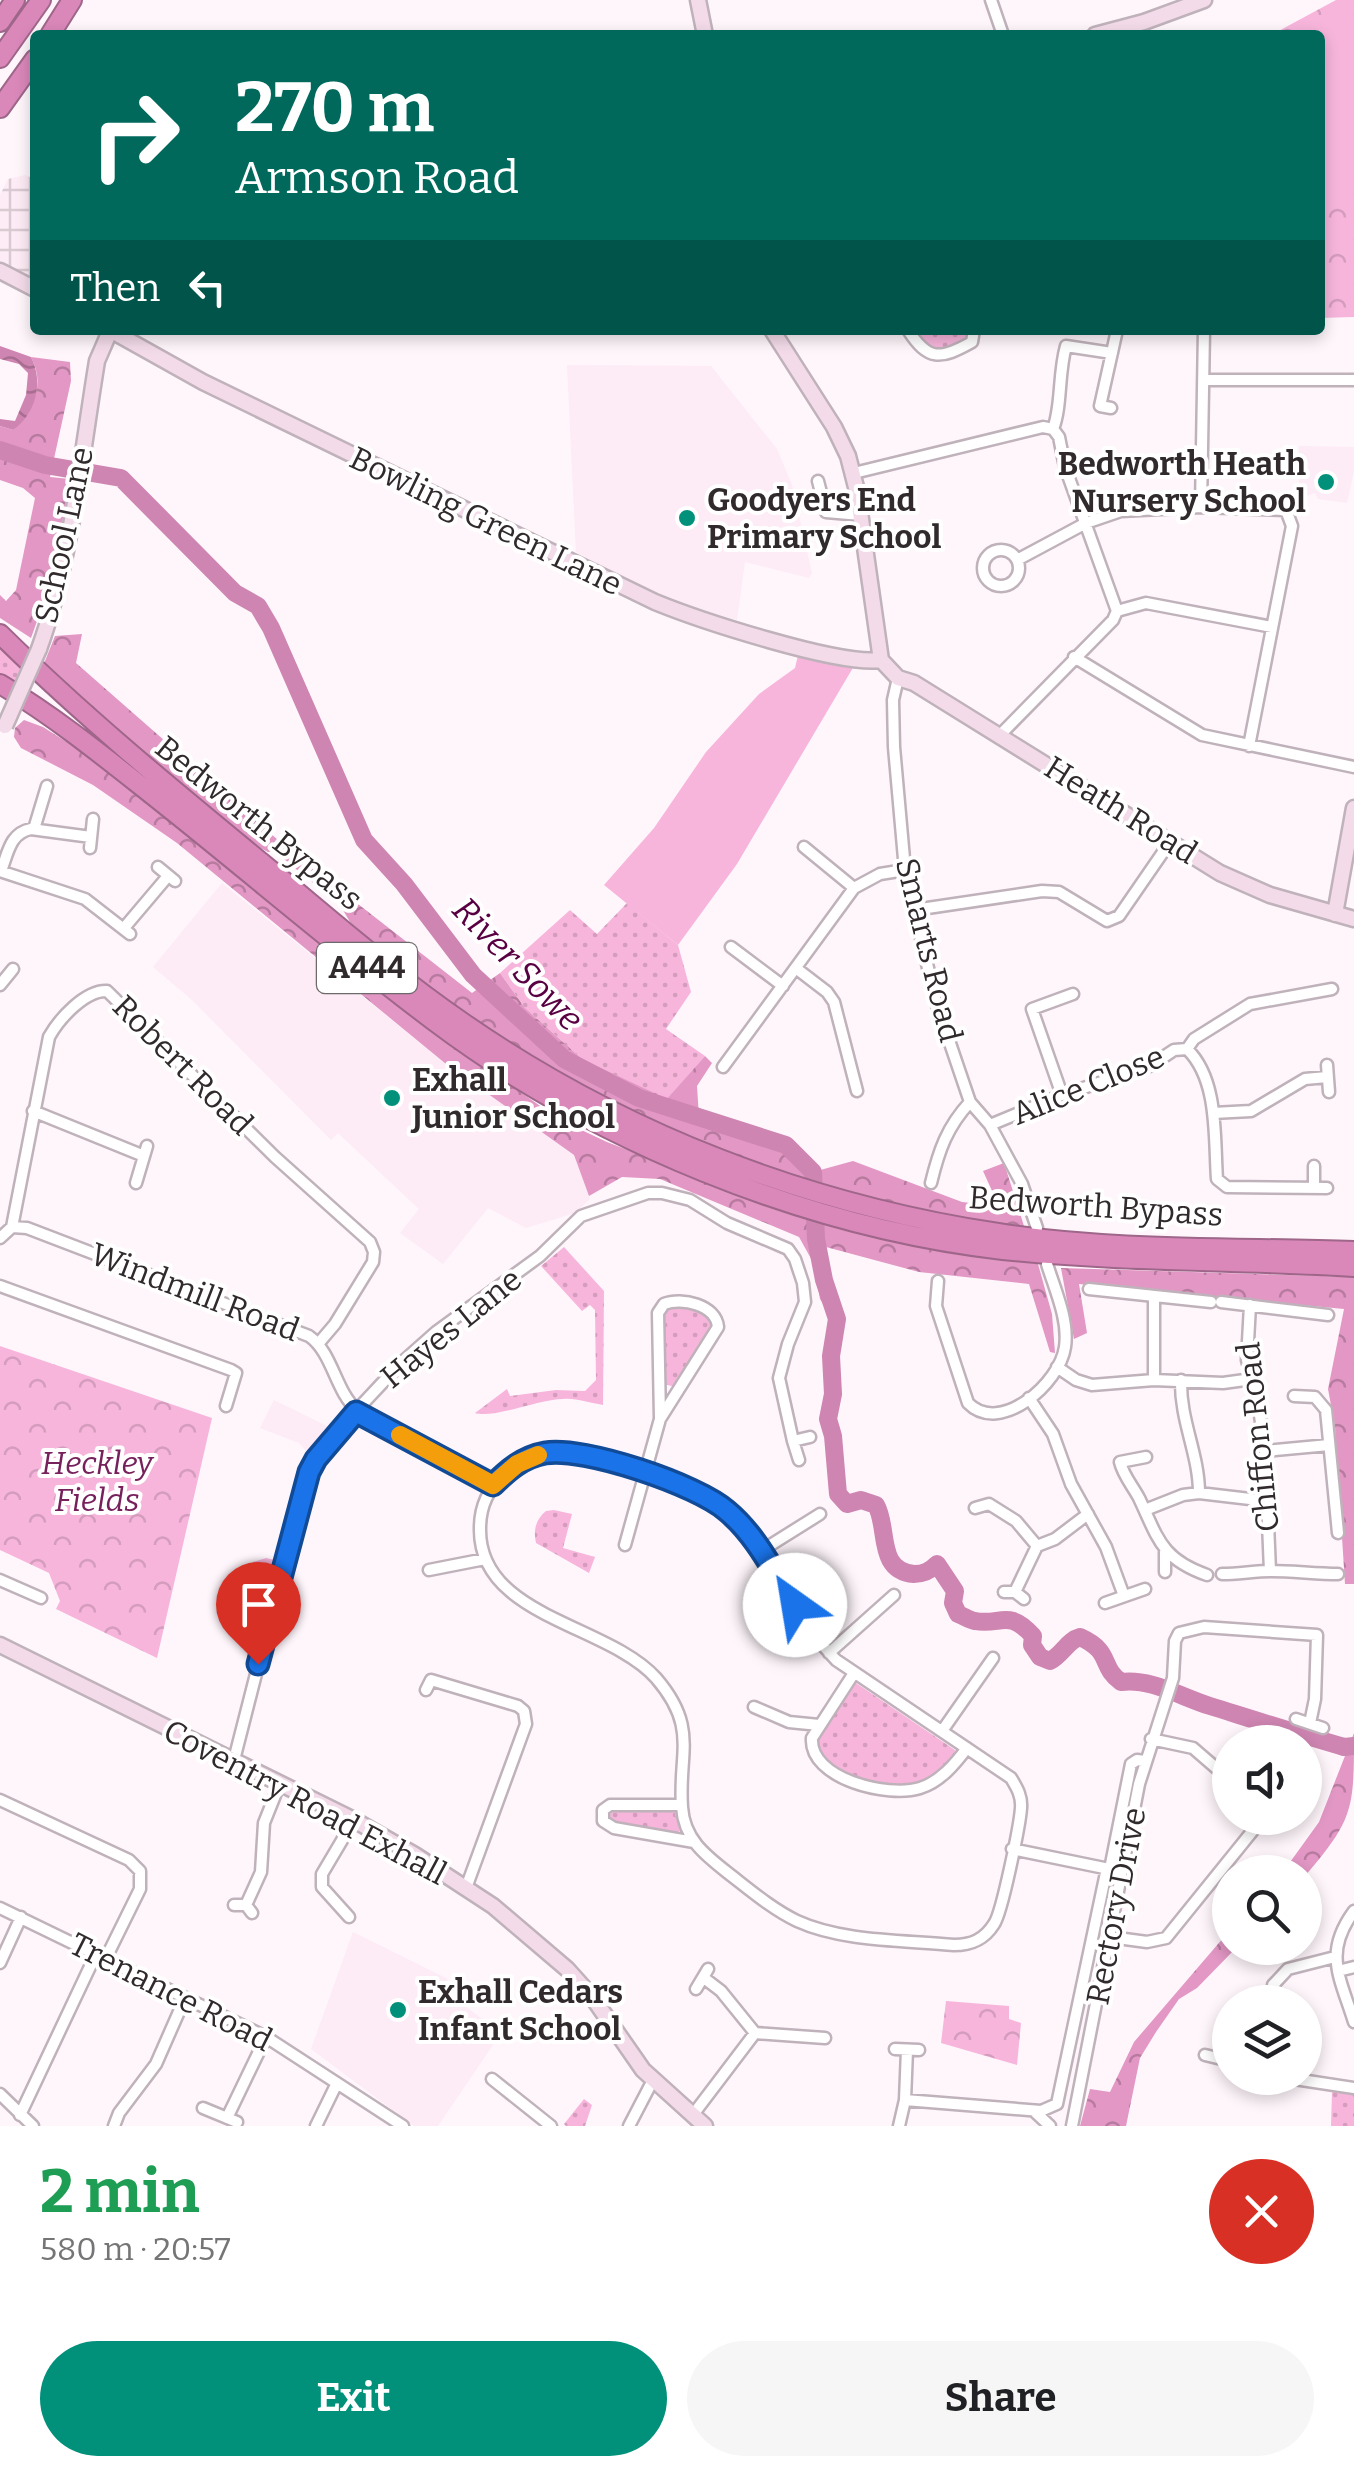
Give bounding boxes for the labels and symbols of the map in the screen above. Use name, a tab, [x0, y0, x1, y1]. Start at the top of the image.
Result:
street label: Bowling Green Lane	[344, 439, 628, 603]
street label: School Lane	[27, 443, 101, 627]
place label: Bedworth Heath Nursery School	[1058, 445, 1306, 520]
marker: Bedworth Heath Nursery School	[1315, 471, 1337, 493]
place label: Goodyers End Primary School	[707, 481, 941, 556]
marker: Goodyers End Primary School	[676, 507, 698, 529]
street label: Bedworth Bypass	[148, 728, 370, 918]
street label: Heath Road	[1038, 748, 1204, 872]
street label: Smarts Road	[888, 854, 970, 1046]
water label: River Sowe	[444, 888, 592, 1040]
road number: A444	[317, 943, 417, 993]
street label: Robert Road	[105, 987, 261, 1143]
street label: Alice Close	[1006, 1037, 1170, 1133]
place label: Exhall Junior School	[410, 1061, 615, 1136]
marker: Exhall Junior School	[381, 1087, 403, 1109]
street label: Bedworth Bypass	[968, 1178, 1224, 1234]
street label: Windmill Road	[85, 1235, 305, 1349]
street label: Hayes Lane	[373, 1260, 529, 1396]
street label: Chiffon Road	[1229, 1340, 1287, 1534]
park label: Heckley Fields	[41, 1444, 155, 1519]
position arrow	[743, 1553, 847, 1657]
pin	[216, 1562, 301, 1665]
street label: Coventry Road Exhall	[157, 1711, 453, 1893]
street label: Rectory Drive	[1078, 1804, 1154, 2008]
street label: Trenance Road	[64, 1925, 278, 2059]
place label: Exhall Cedars Infant School	[418, 1973, 623, 2048]
marker: Exhall Cedars Infant School	[387, 1999, 409, 2021]

